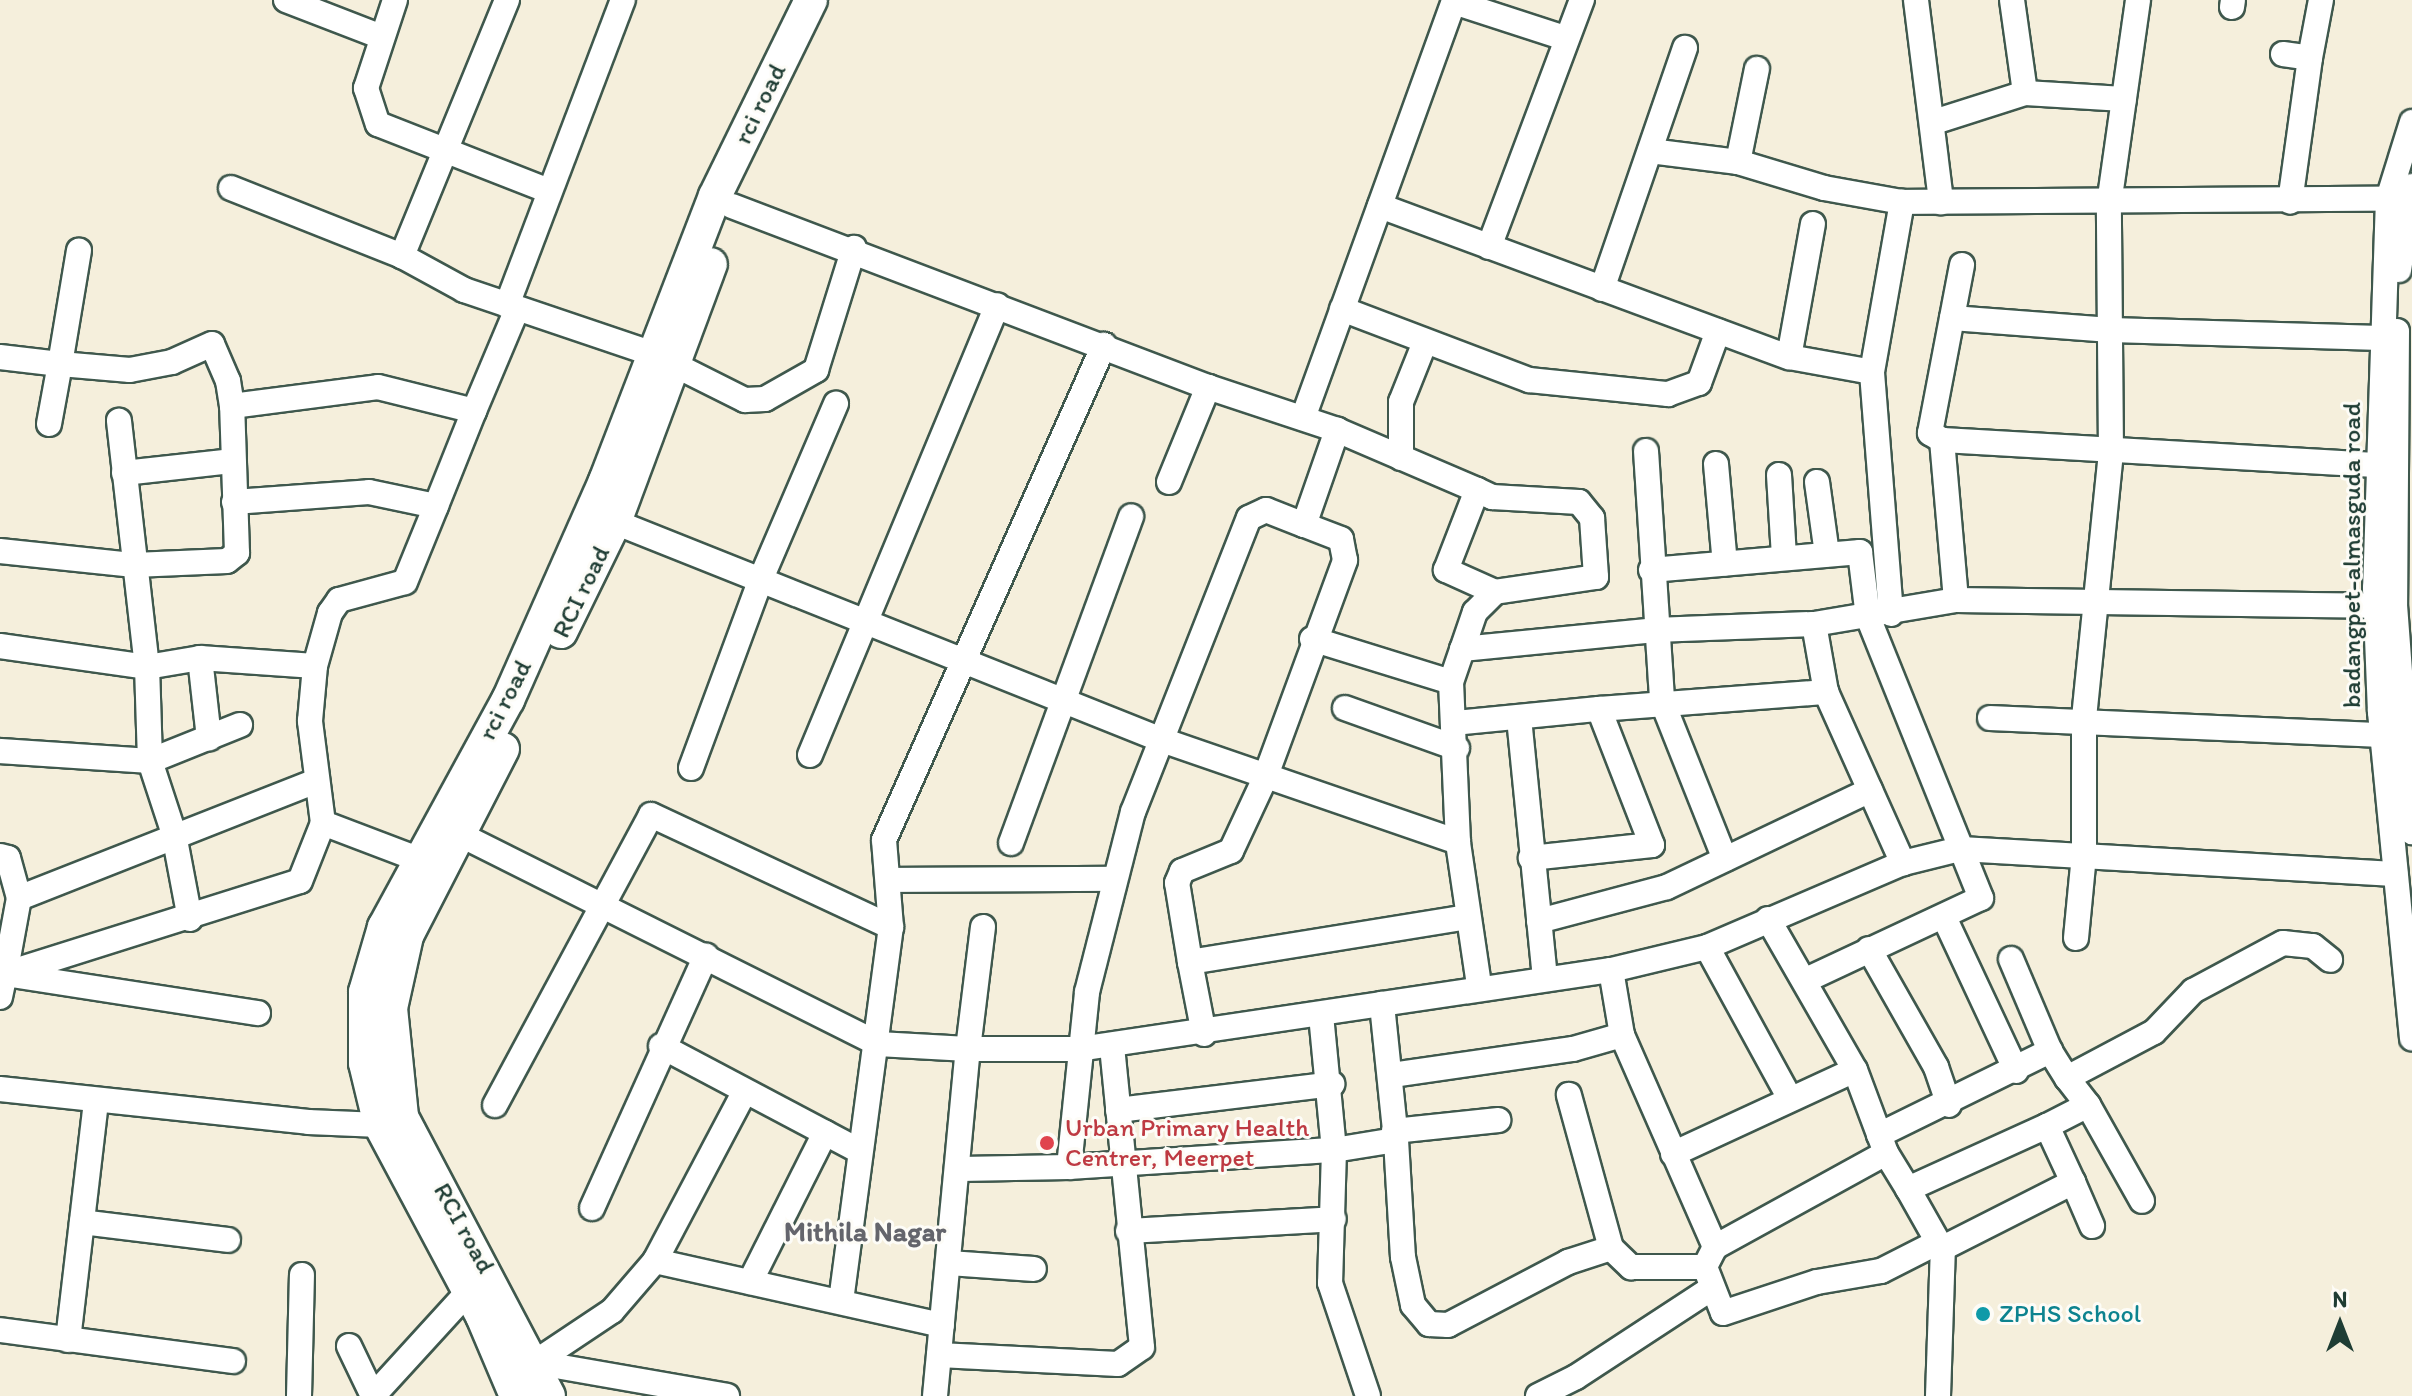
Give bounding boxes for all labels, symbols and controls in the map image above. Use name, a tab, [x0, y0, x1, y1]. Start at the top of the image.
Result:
street label: rci road	[727, 59, 793, 149]
street label: badangpet-almasguda road	[2336, 402, 2368, 708]
street label: RCI road	[545, 541, 617, 643]
street label: rci road	[472, 655, 538, 745]
place label: Urban Primary Health Centrer, Meerpet	[1065, 1112, 1308, 1174]
marker: Urban Primary Health Centrer, Meerpet	[1036, 1132, 1058, 1154]
street label: RCI road	[427, 1177, 501, 1279]
district label: Mithila Nagar	[784, 1214, 946, 1248]
north arrow	[2300, 1284, 2380, 1364]
text: N	[2333, 1286, 2347, 1313]
place label: ZPHS School	[1999, 1298, 2141, 1330]
marker: ZPHS School	[1974, 1305, 1992, 1323]

